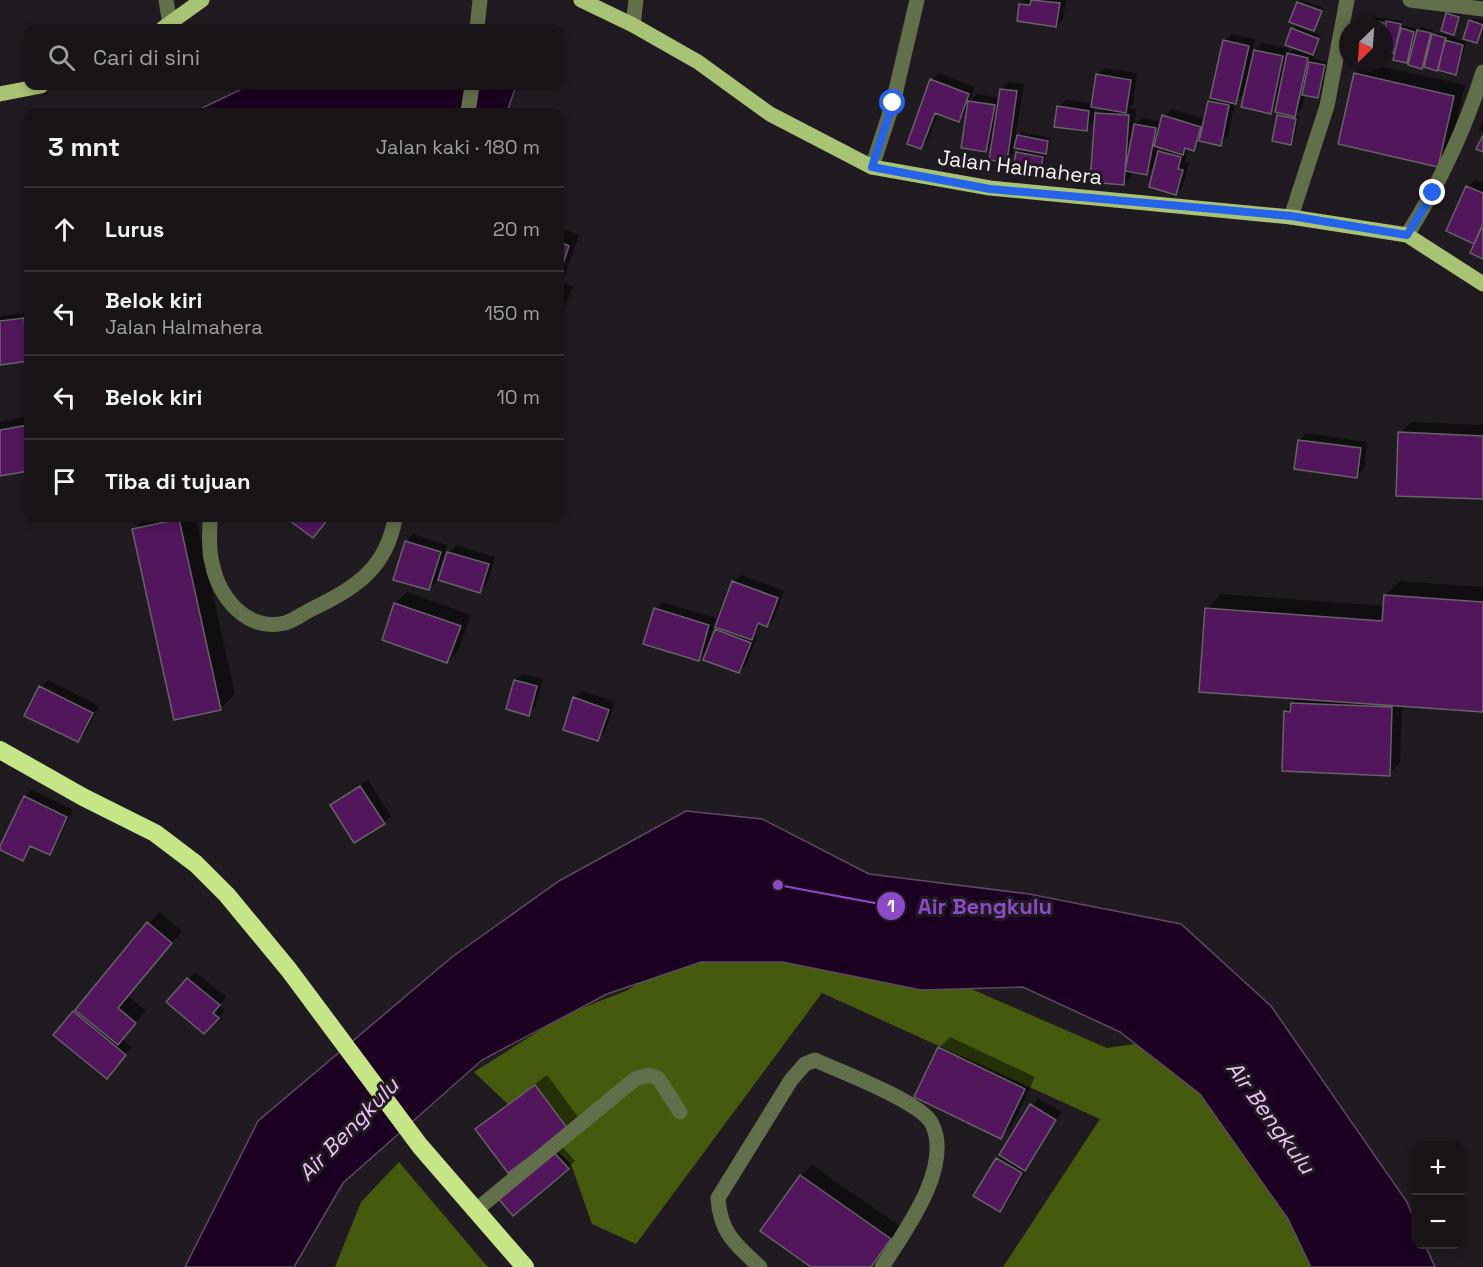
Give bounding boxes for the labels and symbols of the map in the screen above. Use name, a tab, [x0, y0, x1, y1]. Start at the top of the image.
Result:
north arrow	[1339, 18, 1393, 72]
route start	[879, 89, 905, 115]
street label: Jalan Halmahera	[936, 144, 1104, 190]
route end	[1419, 179, 1445, 205]
callout: Air Bengkulu	[876, 886, 1064, 926]
text: Air Bengkulu	[918, 892, 1052, 920]
text: 1	[887, 894, 895, 917]
water label: Air Bengkulu	[1221, 1055, 1322, 1180]
water label: Air Bengkulu	[292, 1071, 405, 1186]

